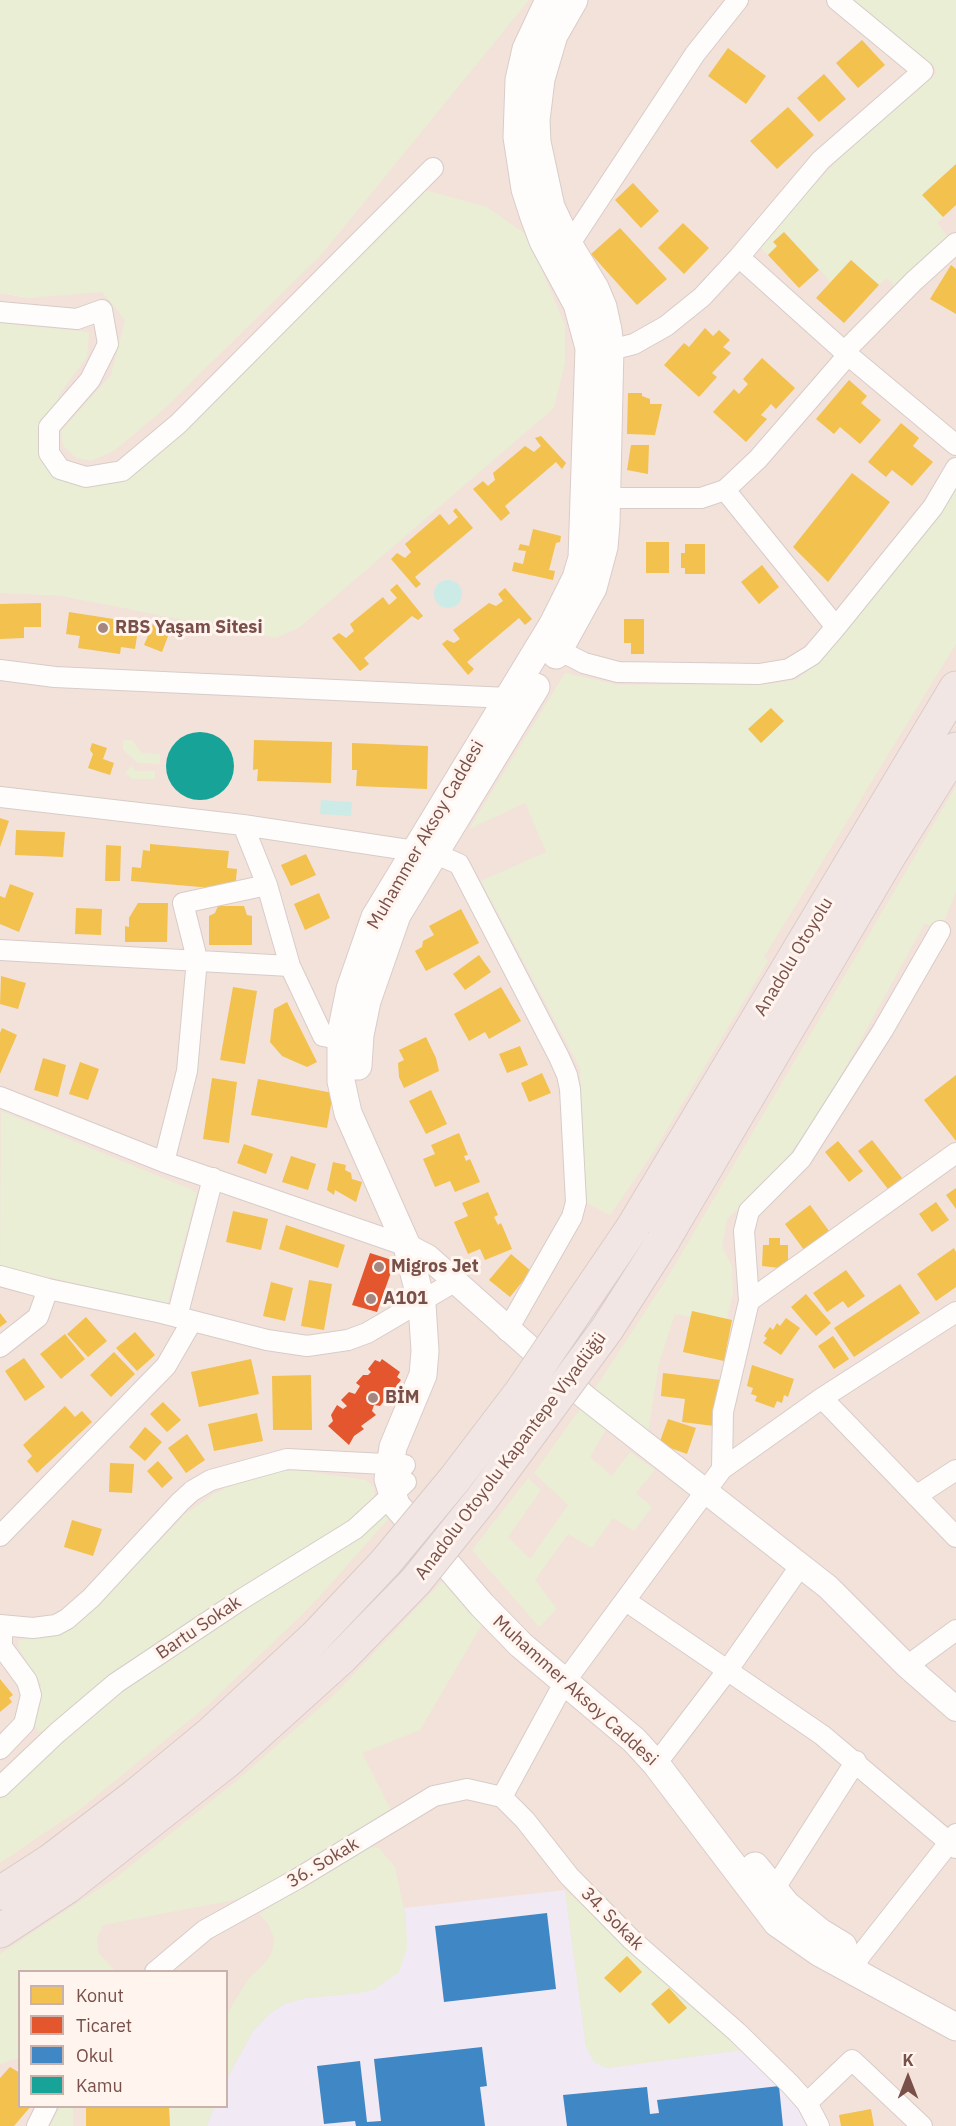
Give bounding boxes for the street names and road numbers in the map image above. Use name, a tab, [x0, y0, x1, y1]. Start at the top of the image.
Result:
street label: Muhammer Aksoy Caddesi	[363, 737, 489, 933]
street label: Anadolu Otoyolu	[750, 894, 838, 1020]
street label: Anadolu Otoyolu Kapantepe Viyadüğü	[411, 1328, 611, 1584]
street label: Bartu Sokak	[152, 1592, 246, 1664]
street label: Muhammer Aksoy Caddesi	[488, 1611, 662, 1771]
street label: 36. Sokak	[283, 1833, 363, 1893]
street label: 34. Sokak	[576, 1883, 648, 1955]

